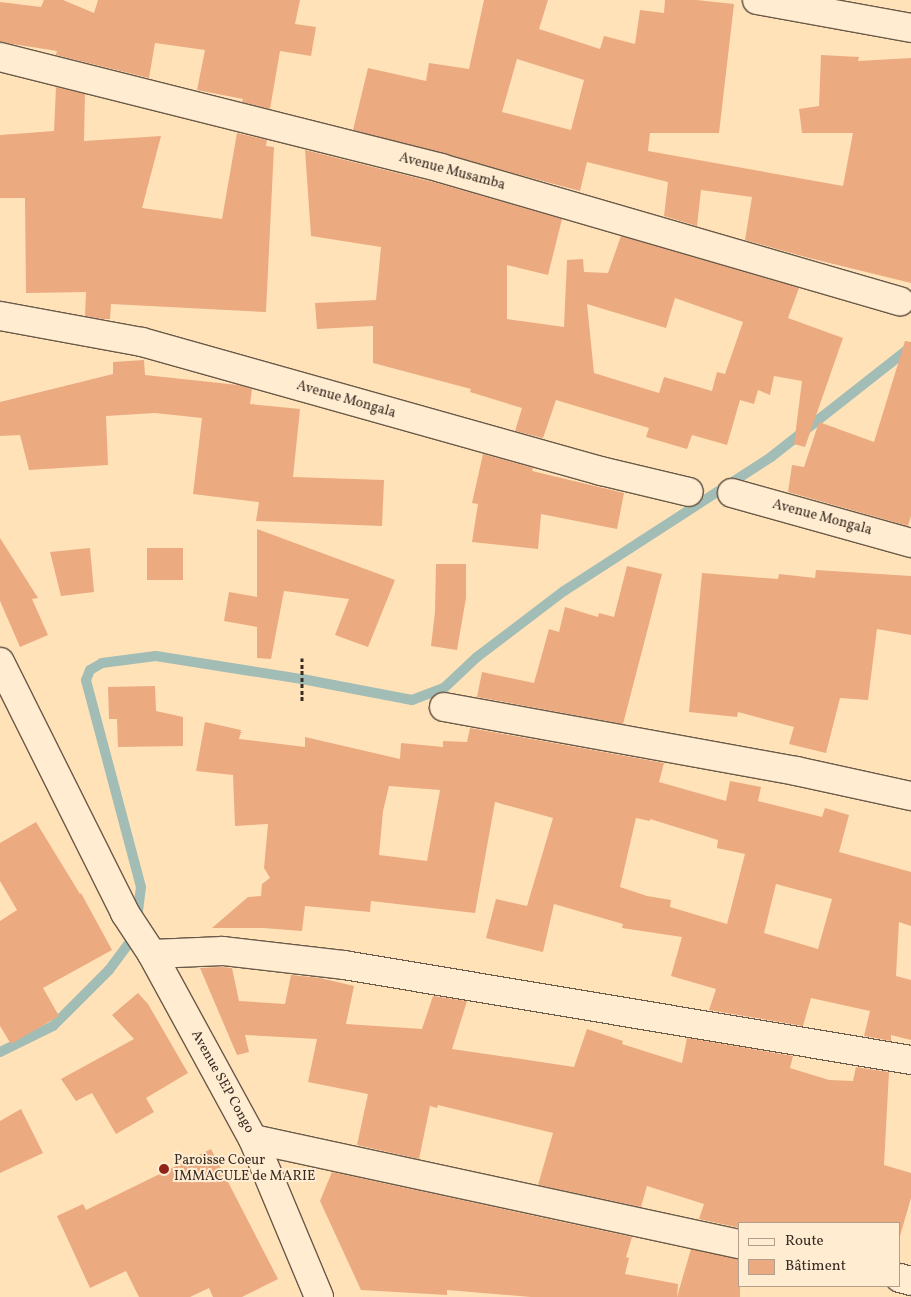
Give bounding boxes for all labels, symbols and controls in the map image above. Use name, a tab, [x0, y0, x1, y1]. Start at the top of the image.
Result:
street label: Avenue Musamba	[397, 150, 507, 194]
street label: Avenue Mongala	[294, 378, 398, 422]
street label: Avenue Mongala	[770, 497, 874, 539]
street label: Avenue SEP Congo	[187, 1028, 257, 1136]
place label: Paroisse Coeur IMMACULE de MARIE	[174, 1153, 315, 1186]
marker: Paroisse Coeur IMMACULE de MARIE	[158, 1163, 170, 1175]
legend	[738, 1222, 901, 1287]
text: Route	[785, 1231, 824, 1252]
text: Bâtiment	[785, 1256, 846, 1277]

